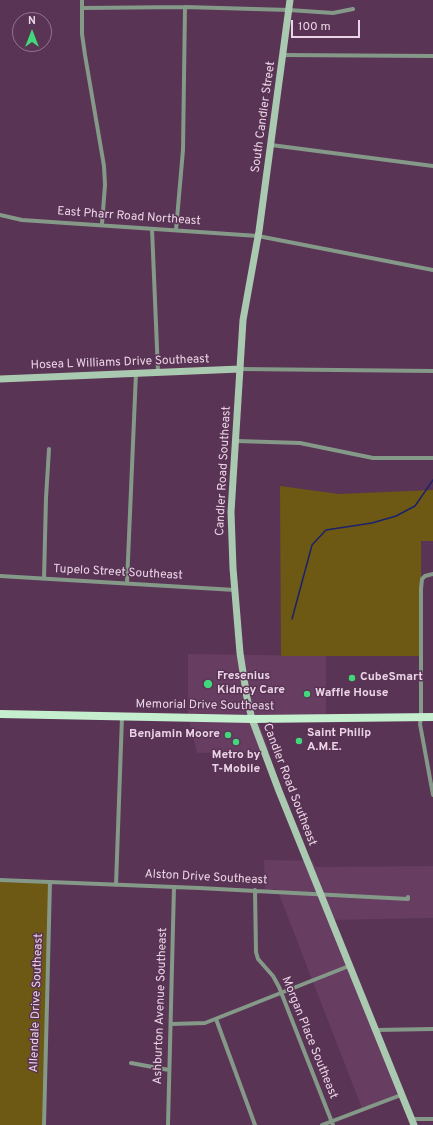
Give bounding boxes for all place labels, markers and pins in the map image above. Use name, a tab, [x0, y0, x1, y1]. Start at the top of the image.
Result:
place label: Fresenius Kidney Care	[217, 670, 285, 698]
place label: CubeSmart	[360, 671, 423, 685]
marker: CubeSmart	[347, 673, 357, 683]
marker: Fresenius Kidney Care	[202, 678, 214, 690]
place label: Waffle House	[315, 687, 388, 701]
marker: Waffle House	[302, 689, 312, 699]
place label: Saint Philip A.M.E.	[307, 727, 371, 755]
place label: Benjamin Moore	[129, 728, 220, 742]
marker: Benjamin Moore	[223, 730, 233, 740]
marker: Saint Philip A.M.E.	[294, 736, 304, 746]
marker: Metro by T-Mobile	[231, 737, 241, 747]
place label: Metro by T-Mobile	[212, 749, 260, 777]

